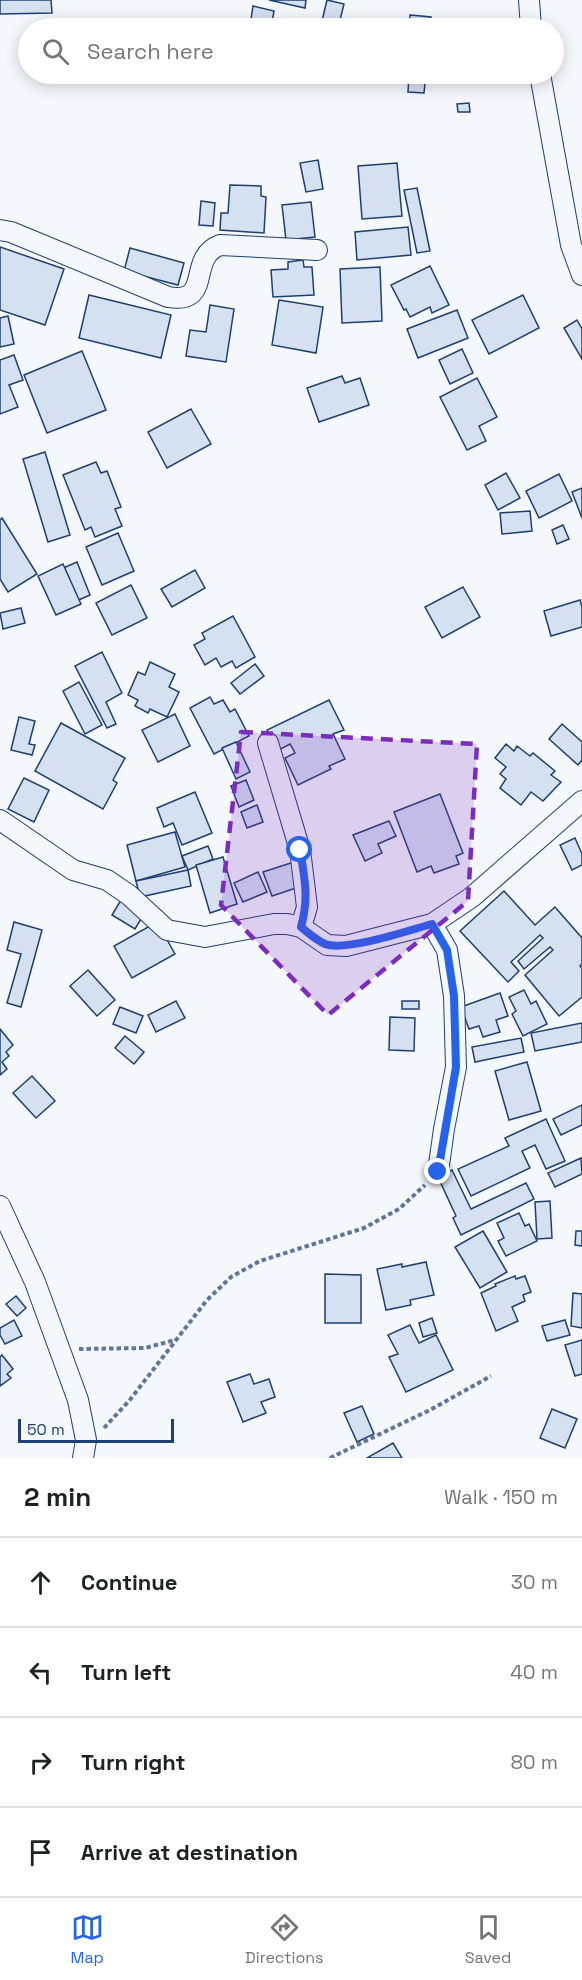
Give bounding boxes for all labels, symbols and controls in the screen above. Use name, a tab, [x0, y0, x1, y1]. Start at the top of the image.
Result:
search box	[18, 18, 564, 84]
icon: search	[39, 35, 72, 68]
text: Search here	[87, 37, 214, 65]
route start	[286, 836, 312, 862]
route end	[424, 1158, 450, 1184]
scale bar	[18, 1416, 174, 1444]
text: 50 m	[27, 1419, 65, 1440]
text: 2 min	[24, 1480, 91, 1514]
text: Walk · 150 m	[444, 1484, 558, 1510]
icon: ahead	[24, 1566, 57, 1599]
text: Continue	[81, 1568, 177, 1596]
text: 30 m	[511, 1569, 558, 1595]
icon: left	[24, 1656, 57, 1689]
text: Turn left	[81, 1658, 171, 1686]
text: 40 m	[510, 1659, 558, 1685]
icon: right	[24, 1746, 57, 1779]
text: Turn right	[81, 1748, 186, 1776]
text: 80 m	[510, 1749, 558, 1775]
icon: arrive	[24, 1836, 57, 1869]
text: Arrive at destination	[81, 1838, 298, 1866]
tab: Map	[71, 1911, 104, 1968]
tab: Directions	[245, 1911, 324, 1968]
tab: Saved	[465, 1911, 511, 1968]

